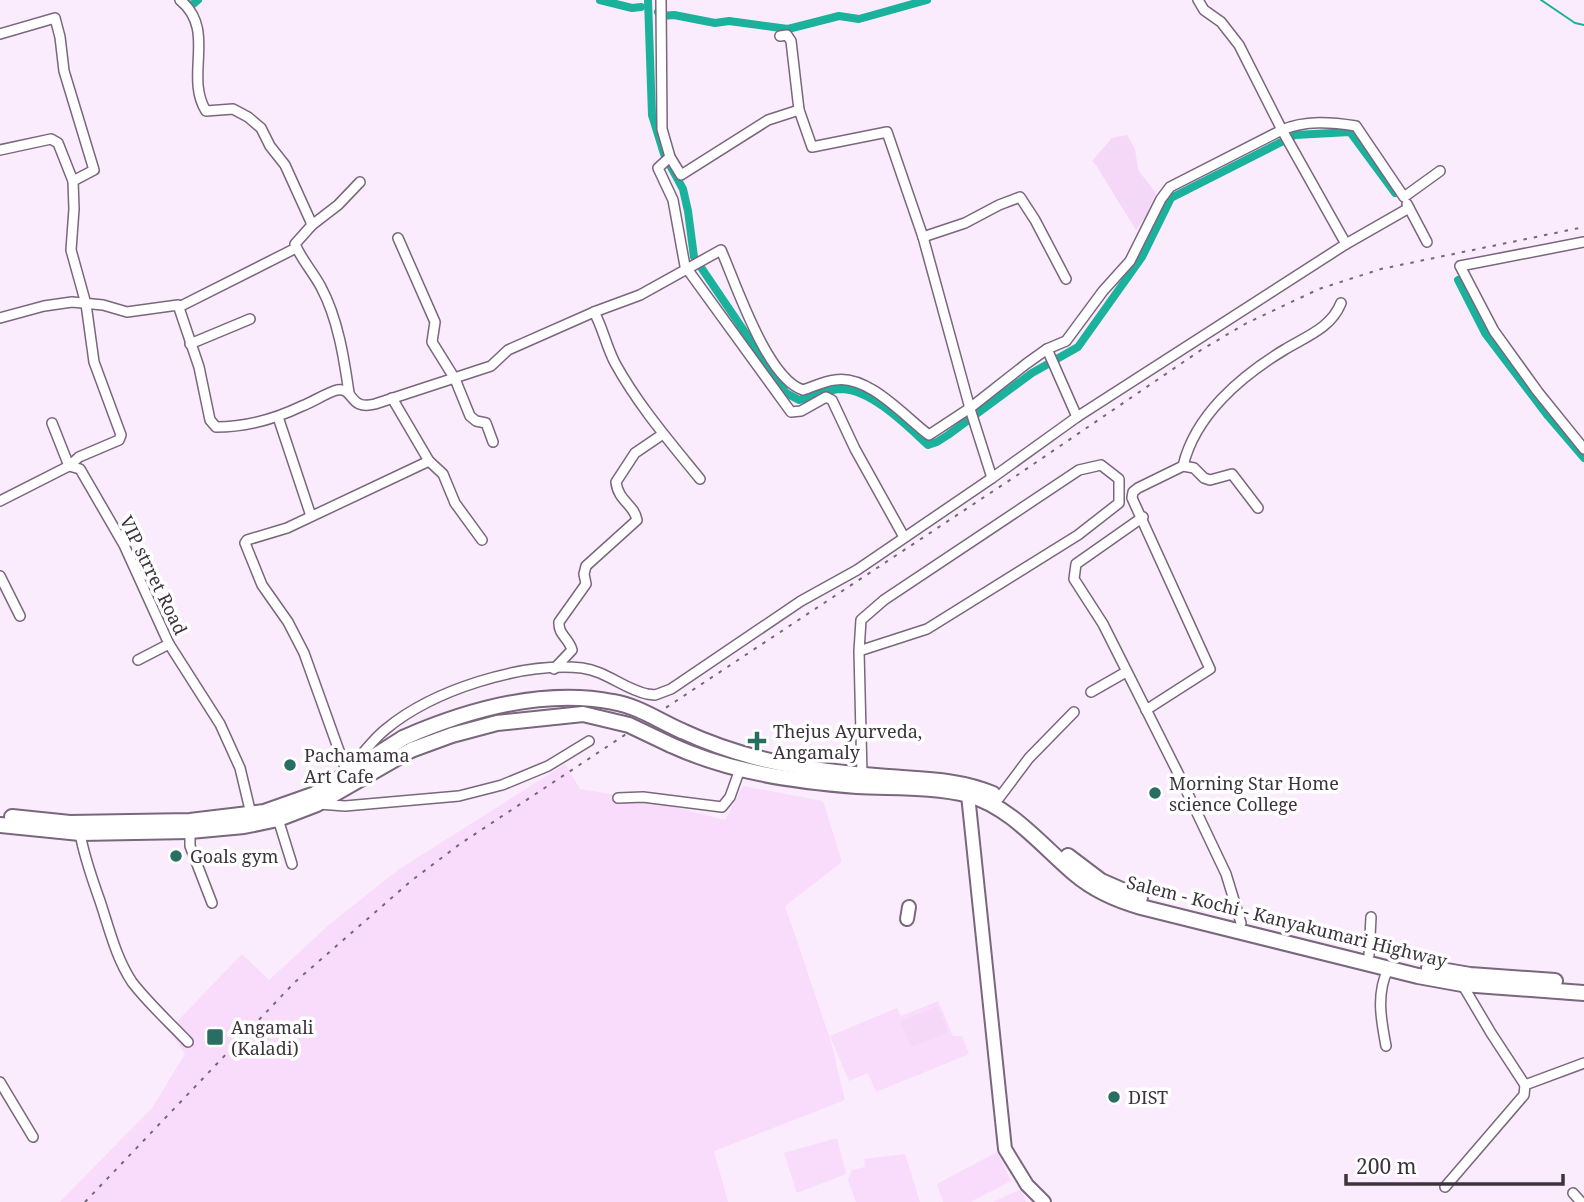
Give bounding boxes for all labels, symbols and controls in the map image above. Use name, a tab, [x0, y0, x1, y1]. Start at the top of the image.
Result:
street label: VIP strret Road	[115, 511, 193, 639]
place label: Thejus Ayurveda, Angamaly	[773, 719, 922, 764]
marker: Thejus Ayurveda, Angamaly	[747, 731, 767, 751]
place label: Pachamama Art Cafe	[304, 743, 410, 788]
marker: Pachamama Art Cafe	[282, 757, 298, 773]
place label: Morning Star Home science College	[1169, 771, 1339, 816]
marker: Morning Star Home science College	[1147, 785, 1163, 801]
place label: Goals gym	[190, 844, 279, 868]
marker: Goals gym	[168, 848, 184, 864]
street label: Salem - Kochi - Kanyakumari Highway	[1124, 869, 1451, 973]
place label: Angamali (Kaladi)	[231, 1015, 314, 1060]
marker: Angamali (Kaladi)	[205, 1027, 225, 1047]
place label: DIST	[1128, 1085, 1168, 1109]
marker: DIST	[1106, 1089, 1122, 1105]
scale bar	[1346, 1142, 1563, 1186]
text: 200 m	[1356, 1152, 1417, 1180]

